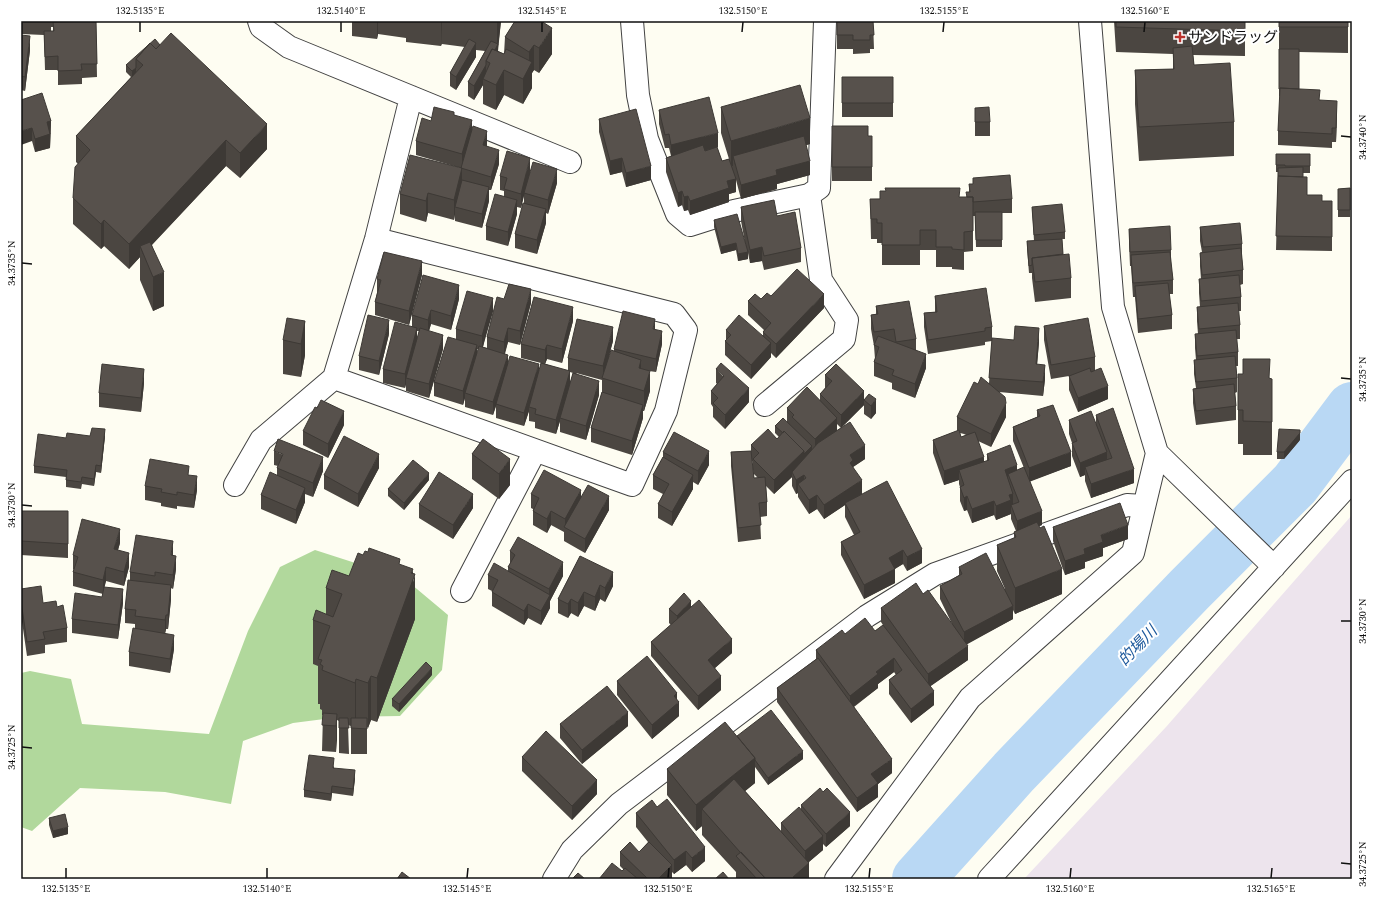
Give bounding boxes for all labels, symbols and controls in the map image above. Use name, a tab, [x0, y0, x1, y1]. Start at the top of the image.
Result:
text: 132.5135°E	[115, 3, 165, 19]
text: 132.5140°E	[316, 3, 366, 19]
text: 132.5145°E	[517, 3, 567, 19]
text: 132.5150°E	[718, 3, 768, 19]
text: 132.5155°E	[919, 3, 969, 19]
text: 132.5160°E	[1120, 3, 1170, 19]
place label: サンドラッグ	[1188, 26, 1278, 49]
marker: サンドラッグ	[1175, 32, 1185, 42]
text: 34.3740°N	[1355, 114, 1371, 160]
text: 34.3735°N	[4, 240, 20, 286]
text: 34.3735°N	[1355, 356, 1371, 402]
text: 34.3730°N	[4, 482, 20, 528]
text: 34.3730°N	[1355, 598, 1371, 644]
water label: 的場川	[1112, 619, 1164, 671]
text: 34.3725°N	[4, 724, 20, 770]
text: 34.3725°N	[1355, 841, 1371, 887]
text: 132.5135°E	[41, 881, 91, 897]
text: 132.5140°E	[242, 881, 292, 897]
text: 132.5145°E	[442, 881, 492, 897]
text: 132.5150°E	[643, 881, 693, 897]
text: 132.5155°E	[844, 881, 894, 897]
text: 132.5160°E	[1045, 881, 1095, 897]
text: 132.5165°E	[1246, 881, 1296, 897]

